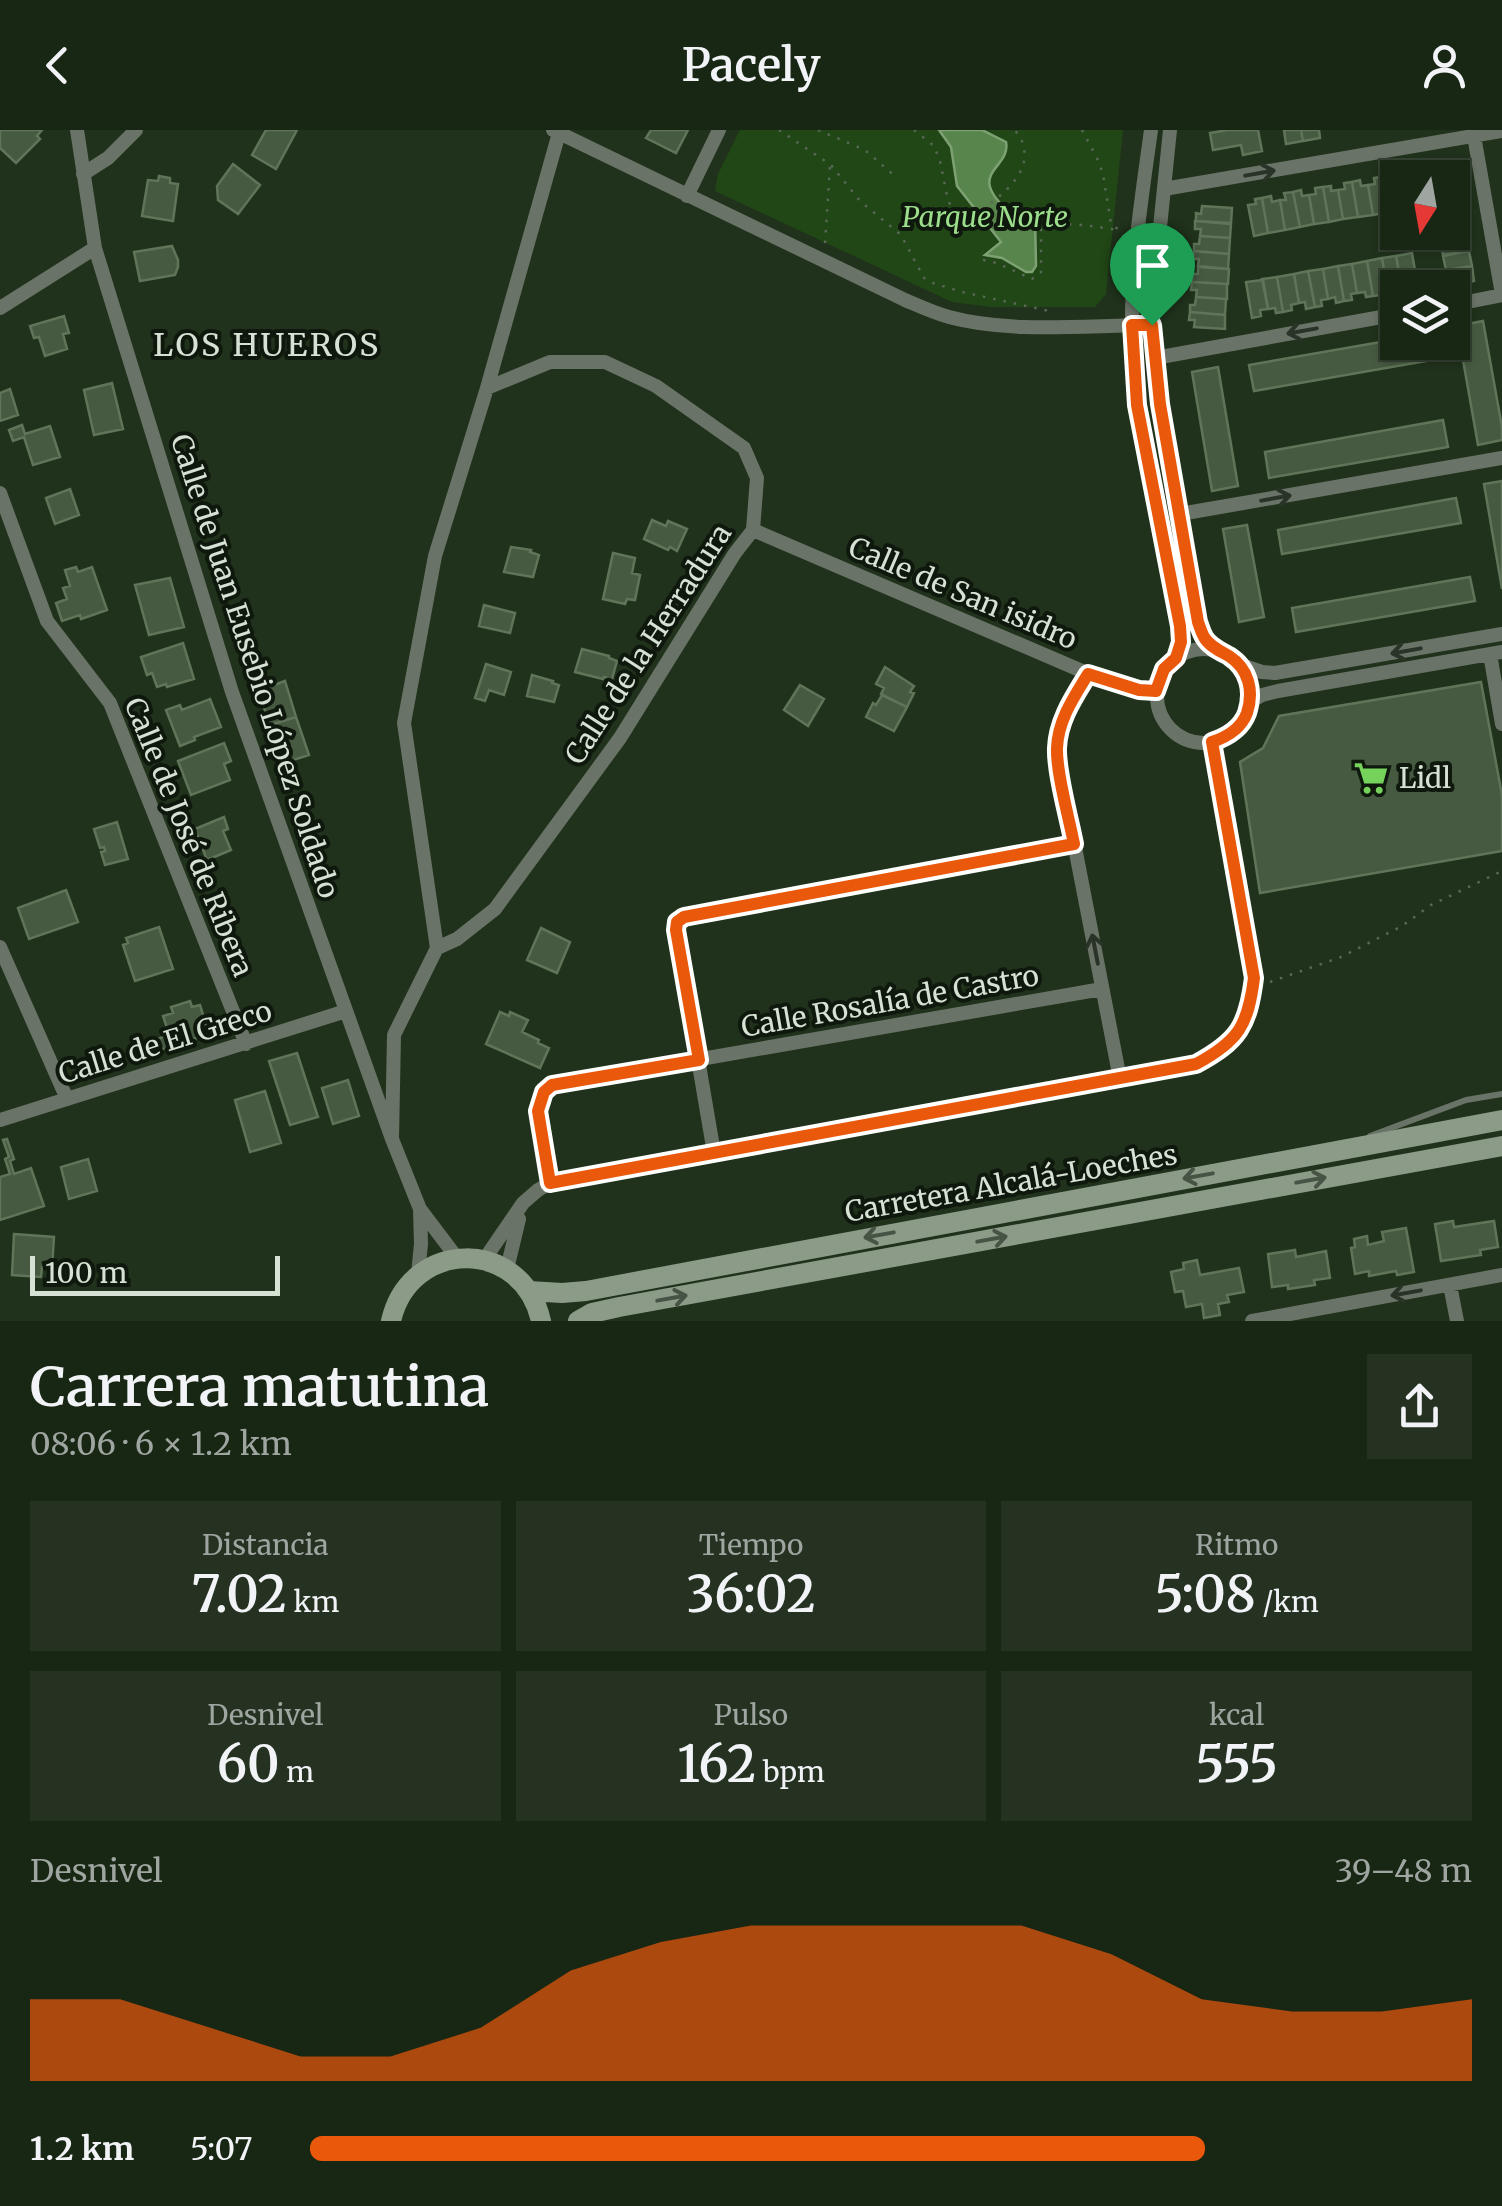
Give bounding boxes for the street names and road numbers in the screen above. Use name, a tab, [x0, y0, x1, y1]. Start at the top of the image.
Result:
street label: Calle de Juan Eusebio López Soldado	[163, 430, 347, 902]
street label: Calle de la Herradura	[557, 517, 739, 771]
street label: Calle de San isidro	[843, 529, 1083, 657]
street label: Calle de José de Ribera	[117, 692, 261, 982]
street label: Calle Rosalía de Castro	[738, 957, 1042, 1045]
street label: Calle de El Greco	[54, 992, 276, 1092]
street label: Carretera Alcalá-Loeches	[842, 1136, 1180, 1230]

